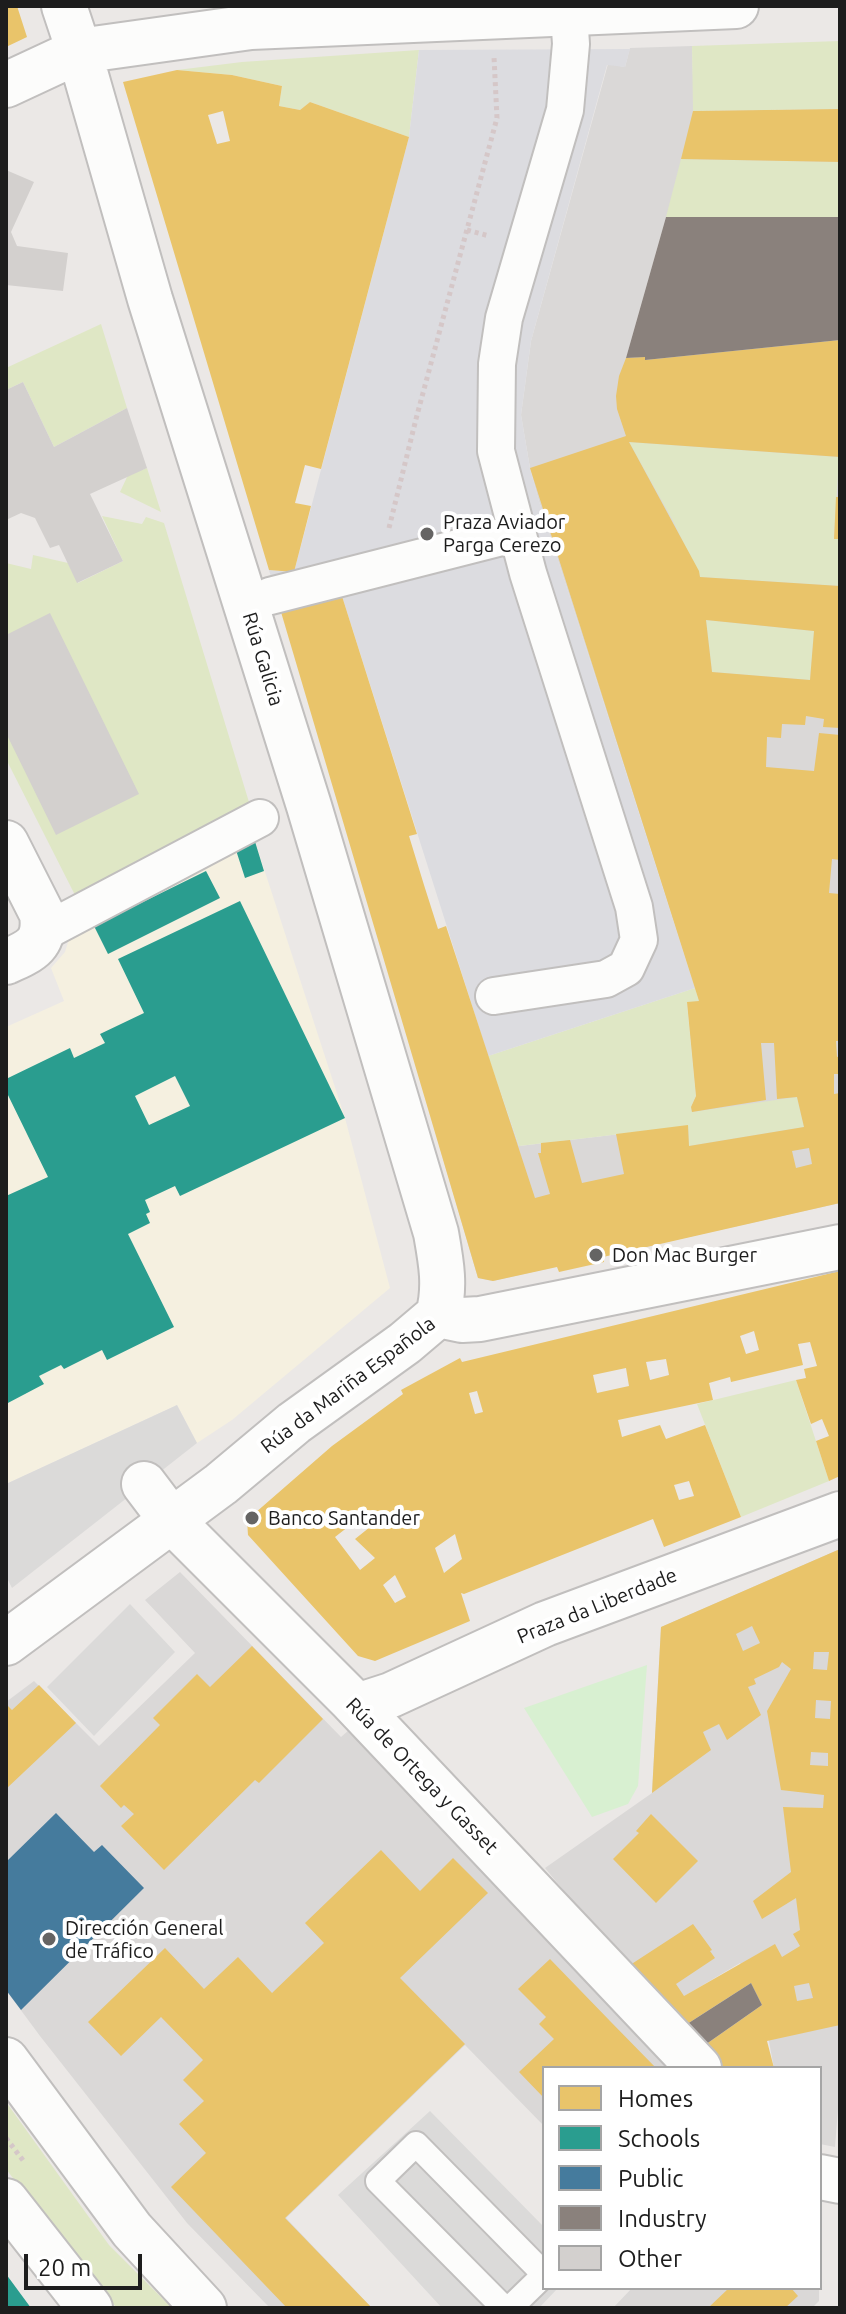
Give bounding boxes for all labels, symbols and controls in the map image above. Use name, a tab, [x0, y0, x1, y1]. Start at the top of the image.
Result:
place label: Praza Aviador Parga Cerezo	[443, 510, 565, 557]
marker: Praza Aviador Parga Cerezo	[418, 525, 436, 543]
street label: Rúa Galicia	[237, 609, 289, 709]
place label: Don Mac Burger	[612, 1243, 757, 1267]
marker: Don Mac Burger	[587, 1246, 605, 1264]
street label: Rúa da Mariña Española	[256, 1312, 440, 1458]
place label: Banco Santander	[268, 1506, 420, 1530]
marker: Banco Santander	[243, 1509, 261, 1527]
street label: Praza da Liberdade	[513, 1563, 681, 1649]
street label: Rúa de Ortega y Gasset	[341, 1693, 503, 1859]
place label: Dirección General de Tráfico	[65, 1916, 224, 1963]
marker: Dirección General de Tráfico	[40, 1930, 58, 1948]
legend	[542, 2066, 822, 2290]
text: Homes	[618, 2085, 693, 2112]
text: Schools	[618, 2125, 700, 2152]
text: Public	[618, 2165, 683, 2192]
text: Industry	[618, 2205, 707, 2232]
scale bar	[28, 2238, 146, 2288]
text: Other	[618, 2245, 682, 2272]
text: 20 m	[38, 2254, 91, 2281]

